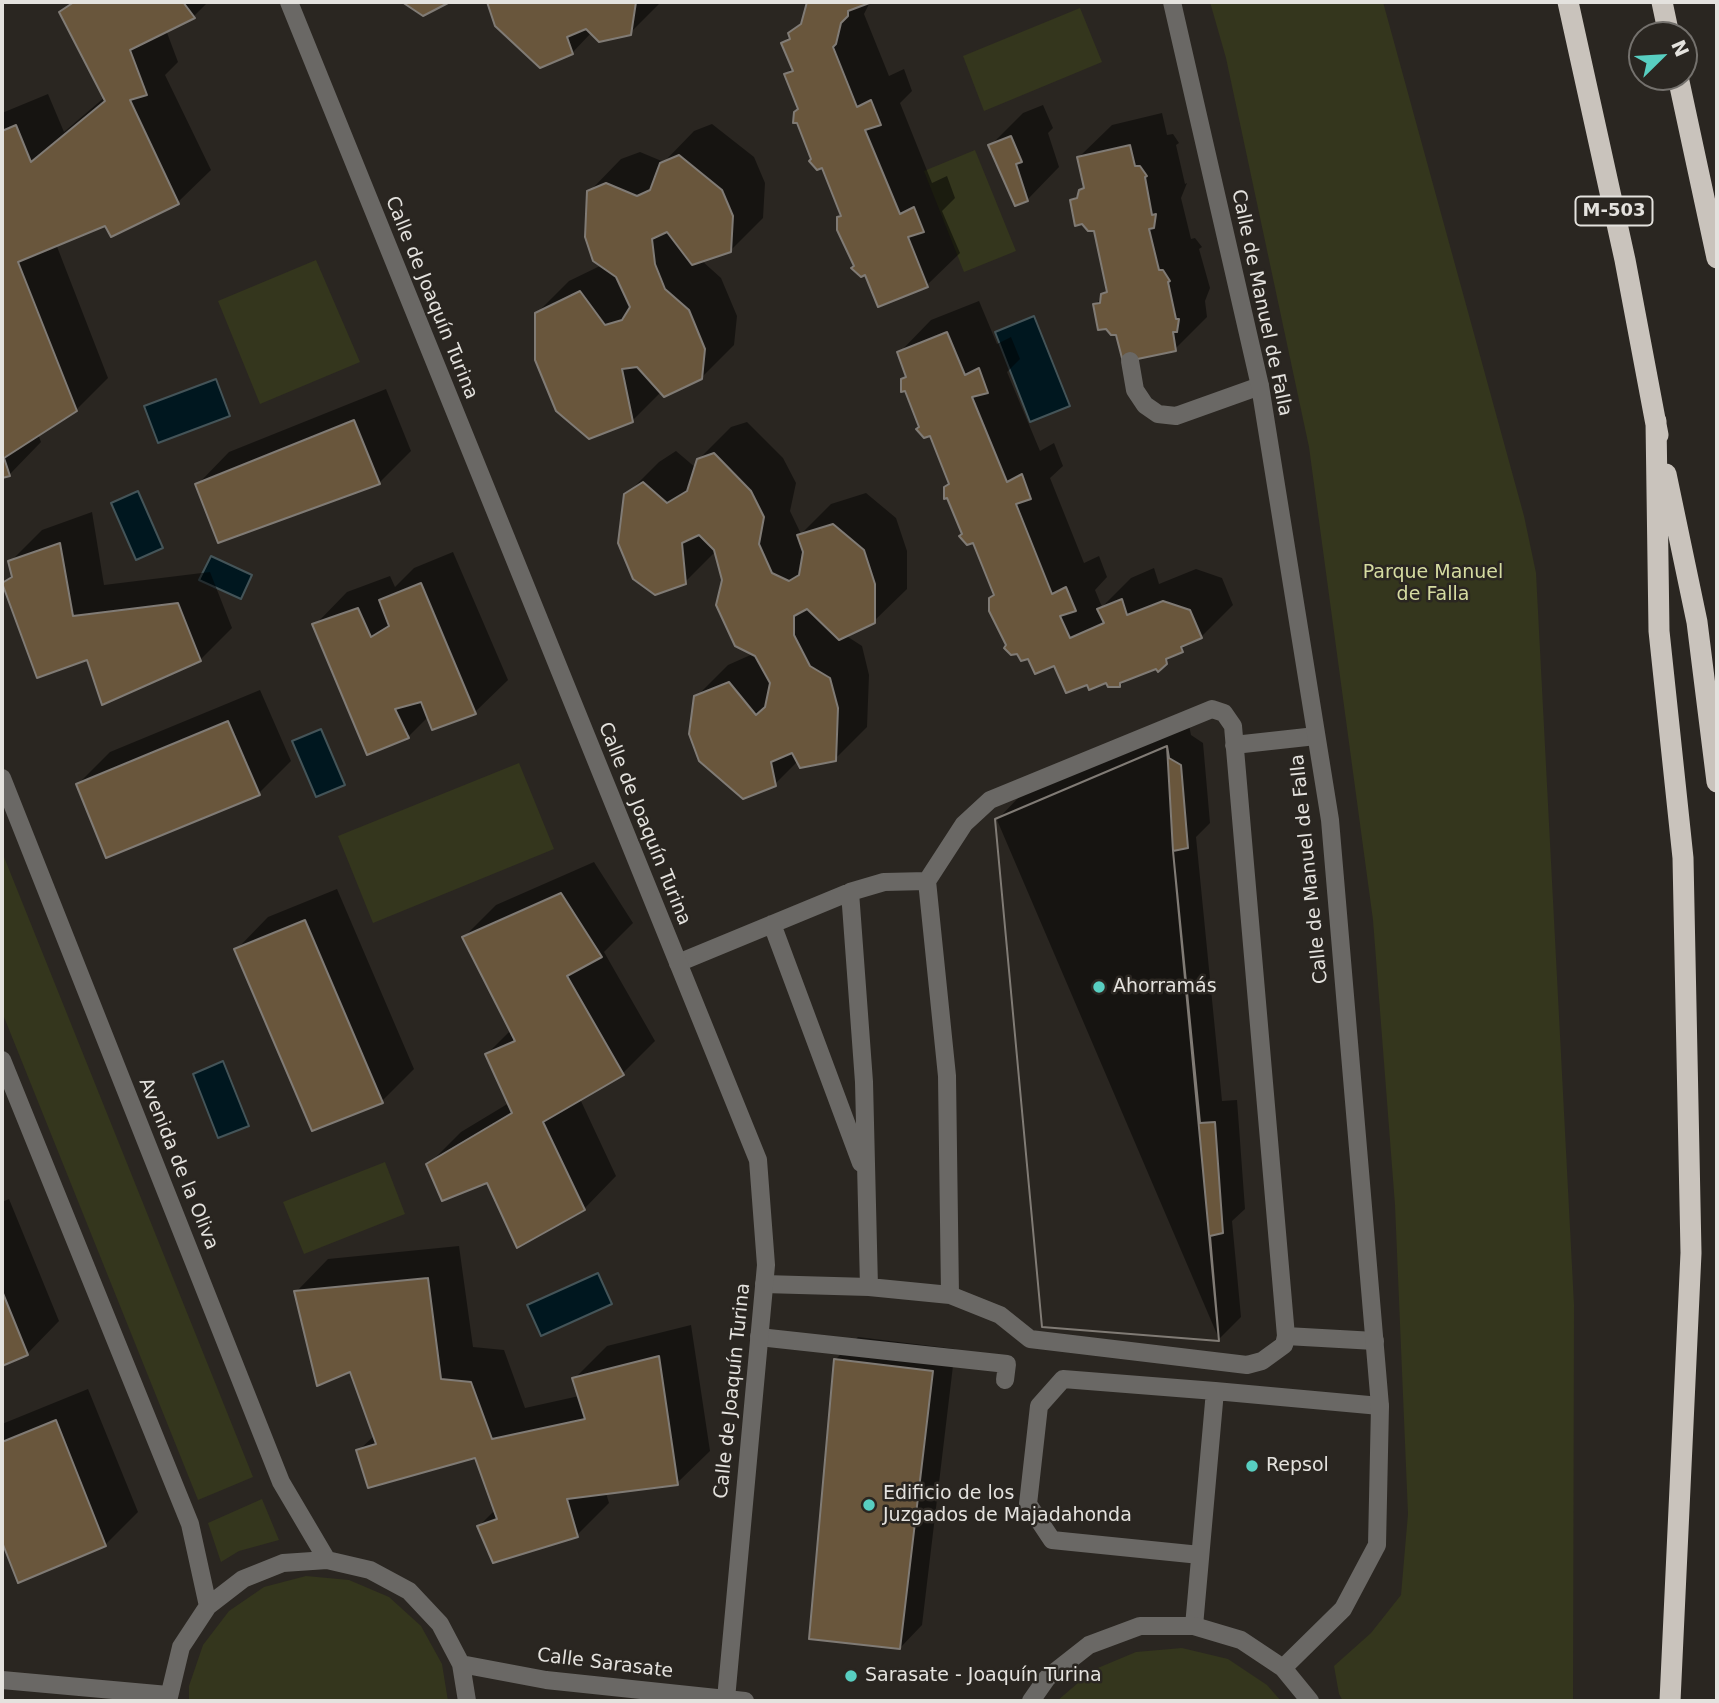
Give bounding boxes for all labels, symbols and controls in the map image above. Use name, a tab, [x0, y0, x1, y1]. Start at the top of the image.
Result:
north arrow	[1628, 21, 1698, 91]
text: N	[1667, 37, 1694, 60]
street label: Calle de Manuel de Falla	[1226, 188, 1296, 418]
street label: Calle de Joaquín Turina	[380, 193, 482, 403]
road number: M-503	[1576, 196, 1652, 226]
park label: Parque Manuel de Falla	[1363, 562, 1503, 606]
street label: Calle de Joaquín Turina	[593, 719, 695, 929]
street label: Calle de Manuel de Falla	[1287, 753, 1333, 985]
place label: Ahorramás	[1113, 976, 1217, 998]
marker: Ahorramás	[1091, 979, 1107, 995]
street label: Avenida de la Oliva	[133, 1075, 223, 1253]
street label: Calle de Joaquín Turina	[710, 1282, 756, 1500]
place label: Repsol	[1266, 1455, 1329, 1477]
marker: Repsol	[1244, 1458, 1260, 1474]
place label: Edificio de los Juzgados de Majadahonda	[883, 1483, 1132, 1527]
marker: Edificio de los Juzgados de Majadahonda	[861, 1497, 877, 1513]
street label: Calle Sarasate	[536, 1644, 674, 1684]
place label: Sarasate - Joaquín Turina	[865, 1665, 1102, 1687]
marker: Sarasate - Joaquín Turina	[843, 1668, 859, 1684]

